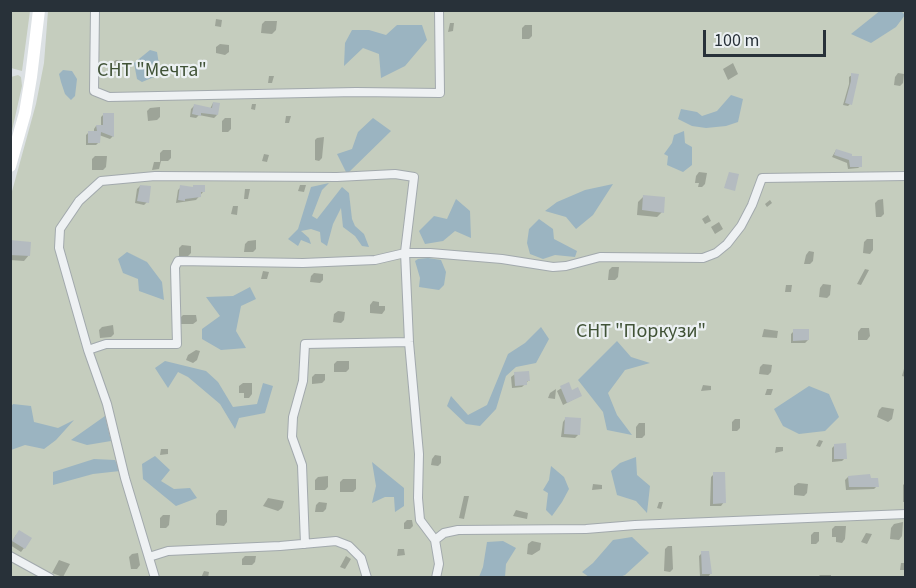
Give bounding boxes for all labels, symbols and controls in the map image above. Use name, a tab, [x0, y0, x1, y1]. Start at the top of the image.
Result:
scale bar	[706, 18, 829, 56]
text: 100 m	[714, 28, 759, 53]
park label: СНТ "Мечта"	[97, 60, 207, 84]
park label: СНТ "Поркузи"	[576, 321, 706, 345]

